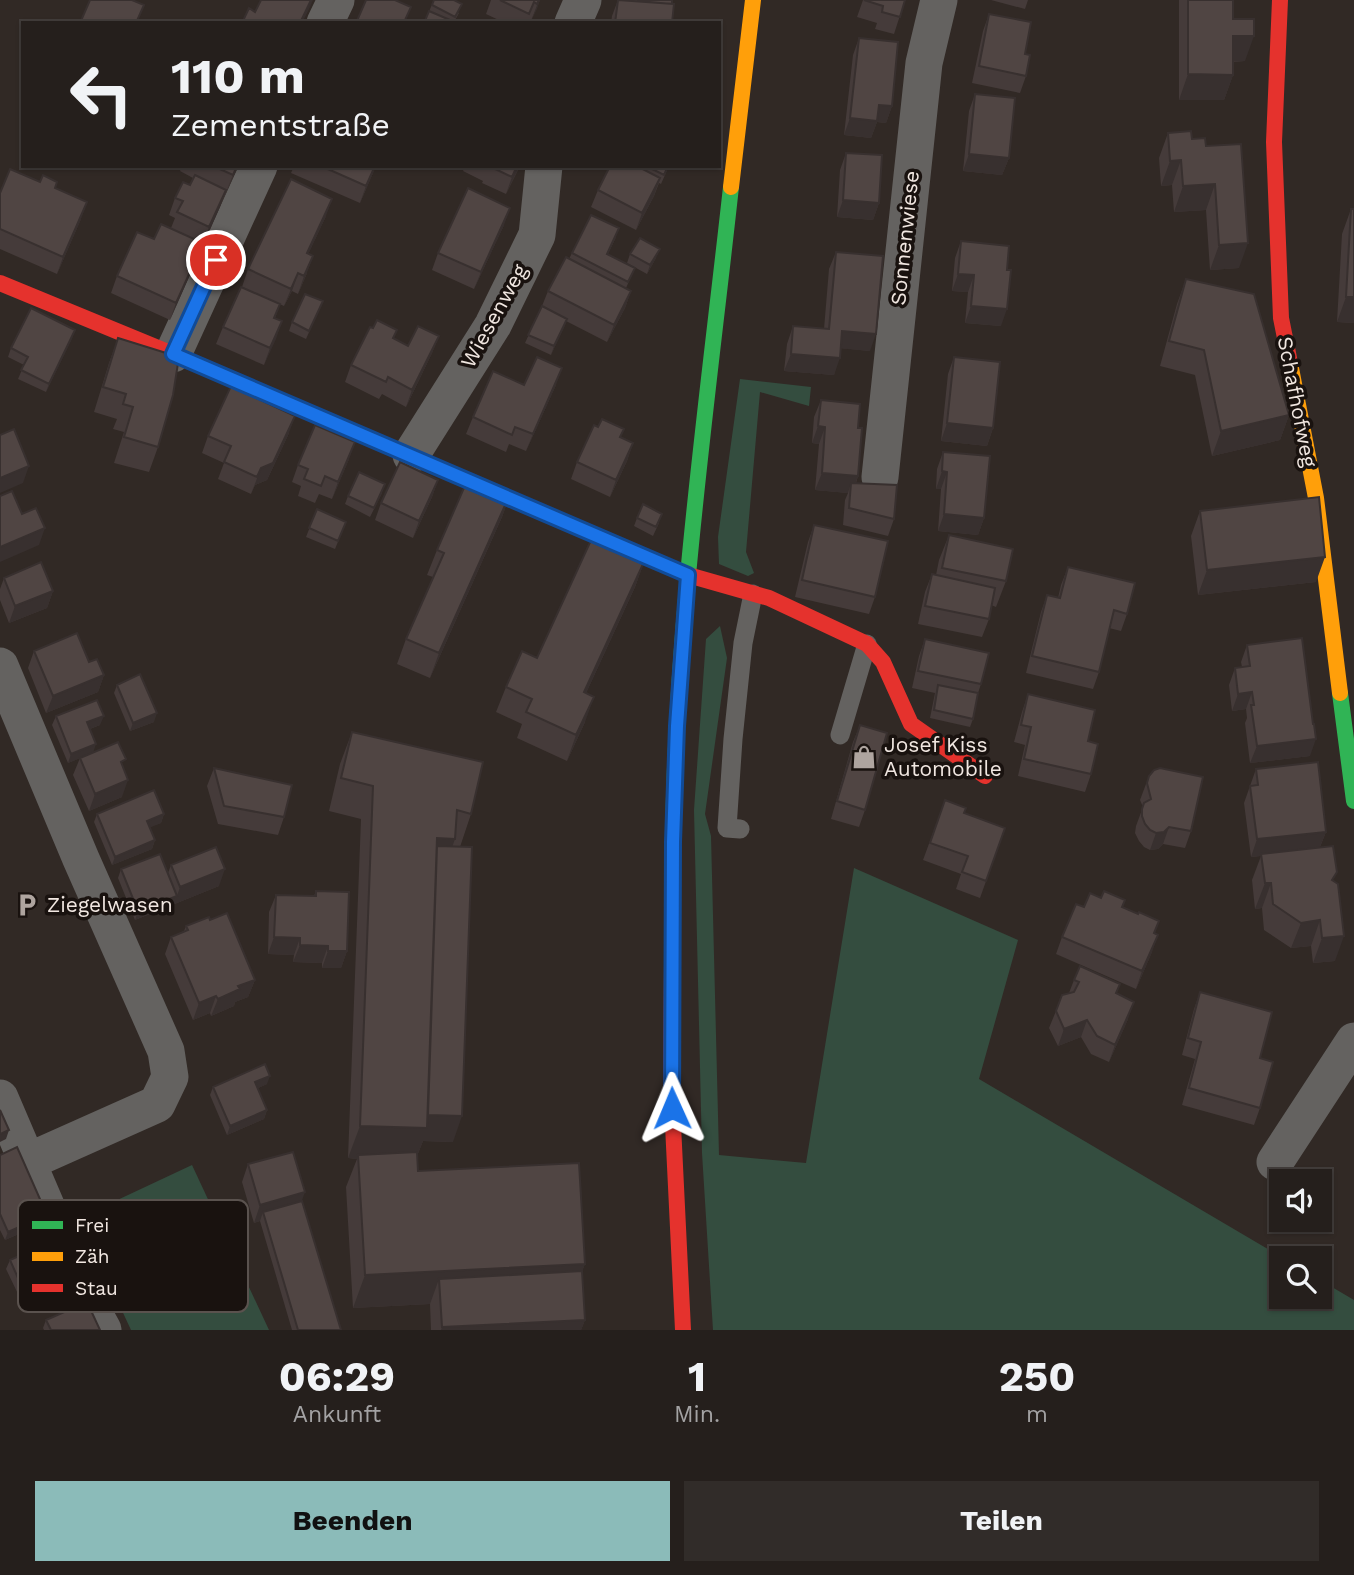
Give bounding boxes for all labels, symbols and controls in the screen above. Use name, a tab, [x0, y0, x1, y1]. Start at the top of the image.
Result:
text: 110 m	[171, 47, 305, 105]
icon: left	[56, 49, 147, 140]
text: Zementstraße	[171, 106, 390, 144]
street label: Sonnenwiese	[885, 169, 924, 307]
pin	[186, 230, 246, 290]
icon: arrive	[197, 241, 235, 279]
street label: Wiesenweg	[455, 259, 533, 372]
street label: Schafhofweg	[1273, 335, 1323, 470]
place label: Josef Kiss Automobile	[884, 732, 1002, 781]
shop icon: Josef Kiss Automobile	[850, 743, 878, 771]
parking icon: Ziegelwasen	[13, 891, 41, 919]
place label: Ziegelwasen	[47, 892, 173, 917]
position arrow	[635, 1071, 709, 1145]
map controls	[1269, 1169, 1332, 1309]
button: sound	[1269, 1169, 1332, 1232]
legend	[18, 1200, 248, 1312]
text: Frei	[75, 1214, 109, 1237]
text: Zäh	[75, 1245, 110, 1268]
button: search	[1269, 1246, 1332, 1309]
text: Stau	[75, 1277, 118, 1300]
text: 06:29	[279, 1352, 395, 1401]
text: 1	[688, 1352, 706, 1401]
text: 250	[999, 1352, 1075, 1401]
text: Ankunft	[293, 1401, 381, 1428]
text: Min.	[674, 1401, 720, 1428]
text: m	[1026, 1401, 1048, 1428]
button: Beenden	[35, 1481, 670, 1561]
button: Teilen	[684, 1481, 1319, 1561]

